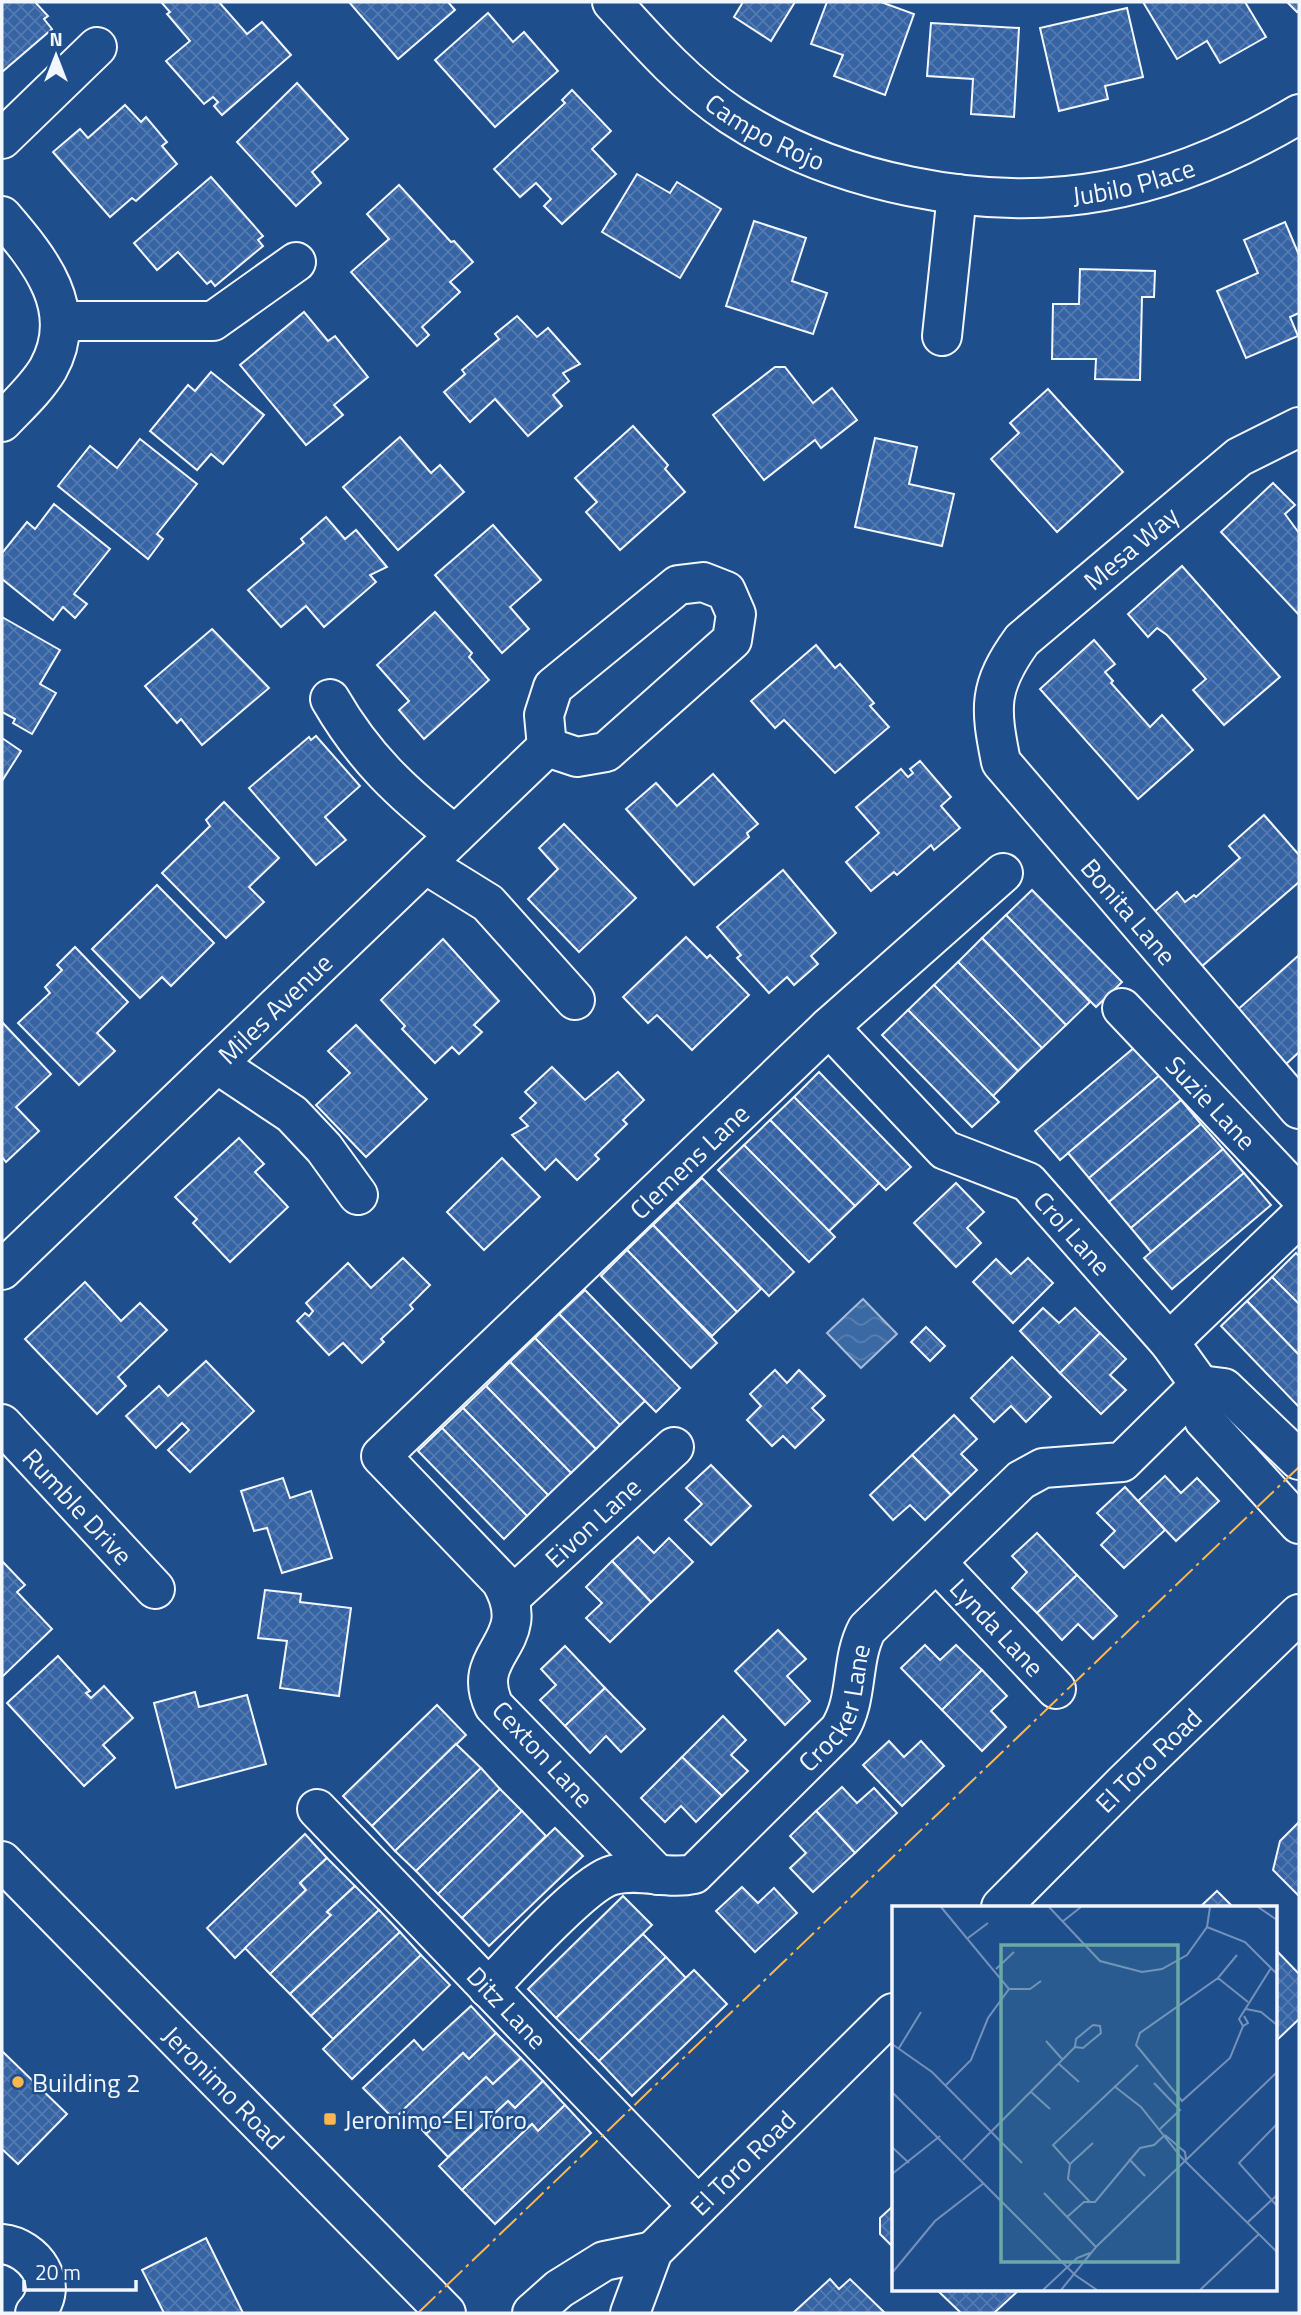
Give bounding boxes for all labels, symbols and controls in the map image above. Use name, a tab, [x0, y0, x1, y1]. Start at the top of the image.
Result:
north arrow	[21, 21, 91, 91]
text: N	[49, 24, 63, 53]
street label: Campo Rojo	[697, 84, 831, 180]
street label: Jubilo Place	[1070, 148, 1200, 215]
street label: Mesa Way	[1075, 496, 1187, 600]
street label: Bonita Lane	[1072, 849, 1186, 973]
street label: Miles Avenue	[209, 944, 341, 1073]
street label: Suzie Lane	[1157, 1047, 1266, 1158]
street label: Clemens Lane	[620, 1094, 758, 1228]
street label: Crol Lane	[1025, 1182, 1121, 1284]
street label: Rumble Drive	[14, 1439, 142, 1573]
street label: Eivon Lane	[536, 1468, 649, 1577]
street label: Lynda Lane	[941, 1569, 1054, 1685]
street label: Crocker Lane	[789, 1640, 880, 1780]
street label: Cexton Lane	[483, 1692, 603, 1816]
street label: El Toro Road	[1086, 1699, 1210, 1821]
inset map	[892, 1906, 1276, 2290]
street label: Ditz Lane	[458, 1957, 557, 2058]
street label: Jeronimo Road	[154, 2016, 294, 2158]
place label: Building 2	[32, 2063, 141, 2102]
marker: Building 2	[10, 2074, 26, 2090]
place label: Jeronimo-El Toro	[344, 2100, 527, 2139]
street label: El Toro Road	[680, 2101, 804, 2224]
marker: Jeronimo-El Toro	[322, 2111, 338, 2127]
scale bar	[24, 2248, 136, 2292]
text: 20 m	[35, 2256, 81, 2288]

